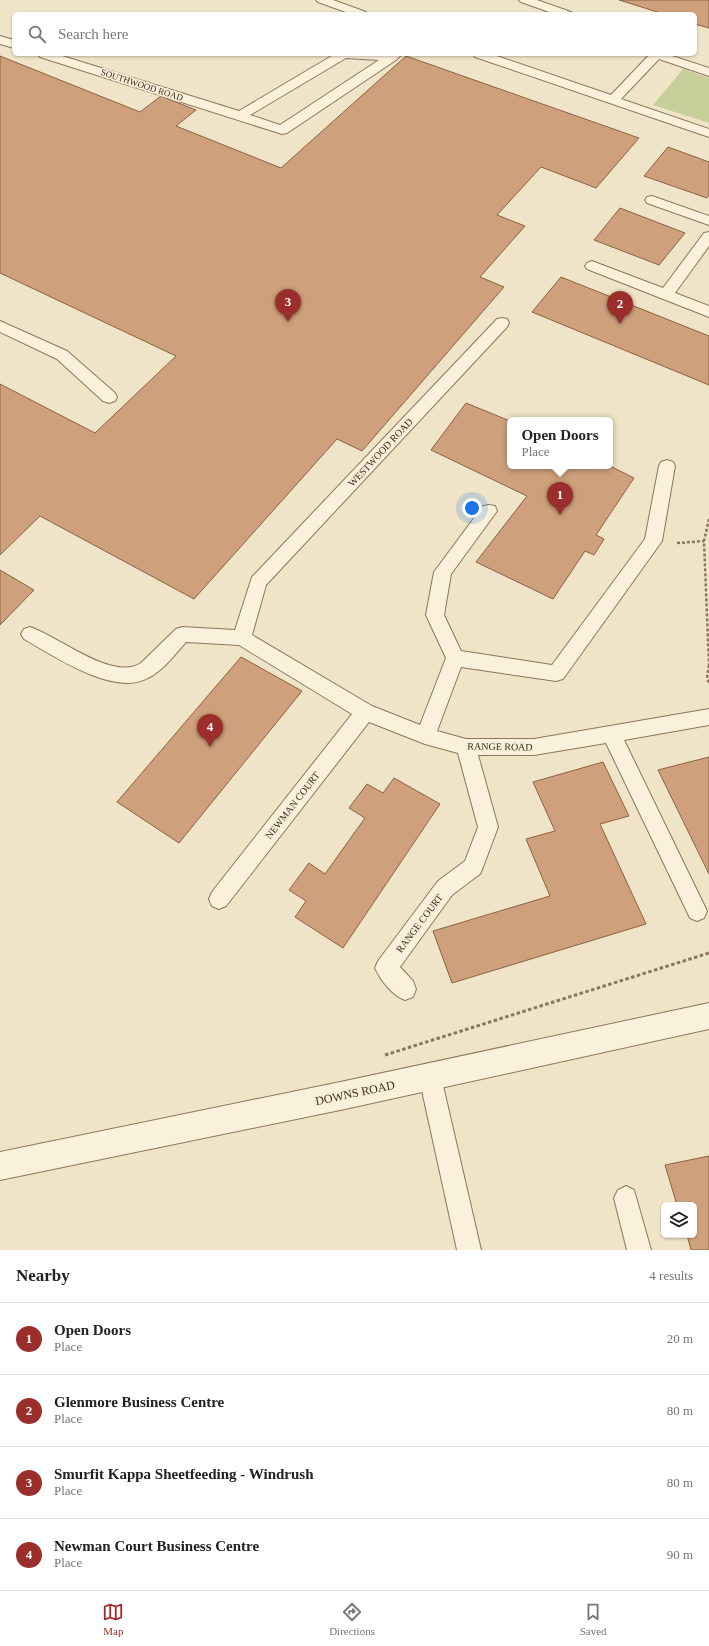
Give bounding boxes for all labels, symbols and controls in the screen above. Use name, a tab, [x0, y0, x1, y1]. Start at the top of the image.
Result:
search box	[12, 12, 697, 56]
icon: search	[26, 23, 48, 45]
text: Search here	[58, 26, 128, 42]
street label: SOUTHWOOD ROAD	[100, 67, 185, 103]
pin: 3	[275, 289, 301, 322]
pin: 2	[607, 291, 633, 324]
street label: WESTWOOD ROAD	[346, 416, 415, 489]
popup	[507, 417, 613, 469]
text: Open Doors	[521, 427, 599, 443]
text: Place	[521, 444, 550, 459]
pin: 1	[547, 482, 573, 515]
your location	[462, 498, 482, 518]
pin: 4	[197, 714, 223, 747]
street label: RANGE ROAD	[467, 740, 533, 753]
street label: NEWMAN COURT	[263, 770, 322, 841]
street label: RANGE COURT	[394, 892, 445, 955]
street label: DOWNS ROAD	[314, 1078, 396, 1108]
map controls	[661, 1202, 697, 1238]
button: layers	[661, 1202, 697, 1238]
text: Nearby	[16, 1266, 70, 1285]
text: 4 results	[649, 1268, 693, 1283]
text: Open Doors	[54, 1322, 131, 1338]
text: 1	[26, 1331, 32, 1346]
text: 20 m	[667, 1331, 693, 1346]
text: Place	[54, 1339, 82, 1354]
text: Glenmore Business Centre	[54, 1394, 224, 1410]
text: 2	[26, 1403, 32, 1418]
text: 80 m	[667, 1403, 693, 1418]
text: Place	[54, 1411, 82, 1426]
text: Smurfit Kappa Sheetfeeding - Windrush	[54, 1466, 314, 1482]
text: 3	[26, 1475, 32, 1490]
text: 80 m	[667, 1475, 693, 1490]
text: Place	[54, 1483, 82, 1498]
text: Newman Court Business Centre	[54, 1538, 259, 1554]
text: 4	[26, 1547, 32, 1562]
text: 90 m	[667, 1547, 693, 1562]
text: Place	[54, 1555, 82, 1570]
tab: Map	[102, 1601, 124, 1637]
tab: Directions	[329, 1601, 375, 1637]
tab: Saved	[580, 1601, 607, 1637]

